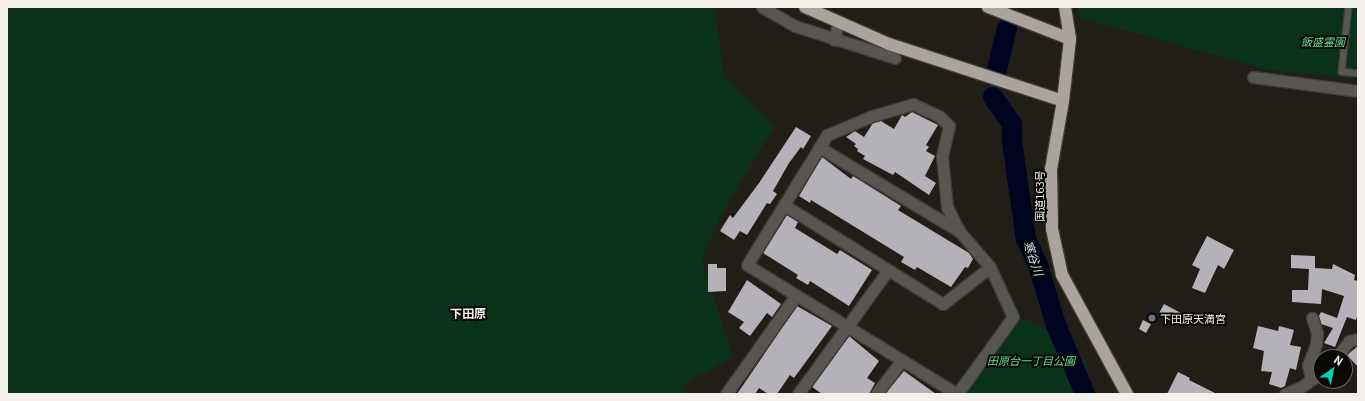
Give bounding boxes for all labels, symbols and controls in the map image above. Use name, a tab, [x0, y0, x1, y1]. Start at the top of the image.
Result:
park label: 飯盛霊園	[1301, 34, 1345, 48]
street label: 国道163号	[1032, 170, 1046, 222]
water label: 寒谷川	[1021, 239, 1047, 277]
district label: 下田原	[450, 306, 486, 320]
place label: 下田原天満宮	[1160, 311, 1226, 325]
marker: 下田原天満宮	[1147, 313, 1157, 323]
north arrow	[1313, 349, 1353, 389]
text: N	[1331, 351, 1347, 369]
park label: 田原台一丁目公園	[987, 353, 1075, 367]

